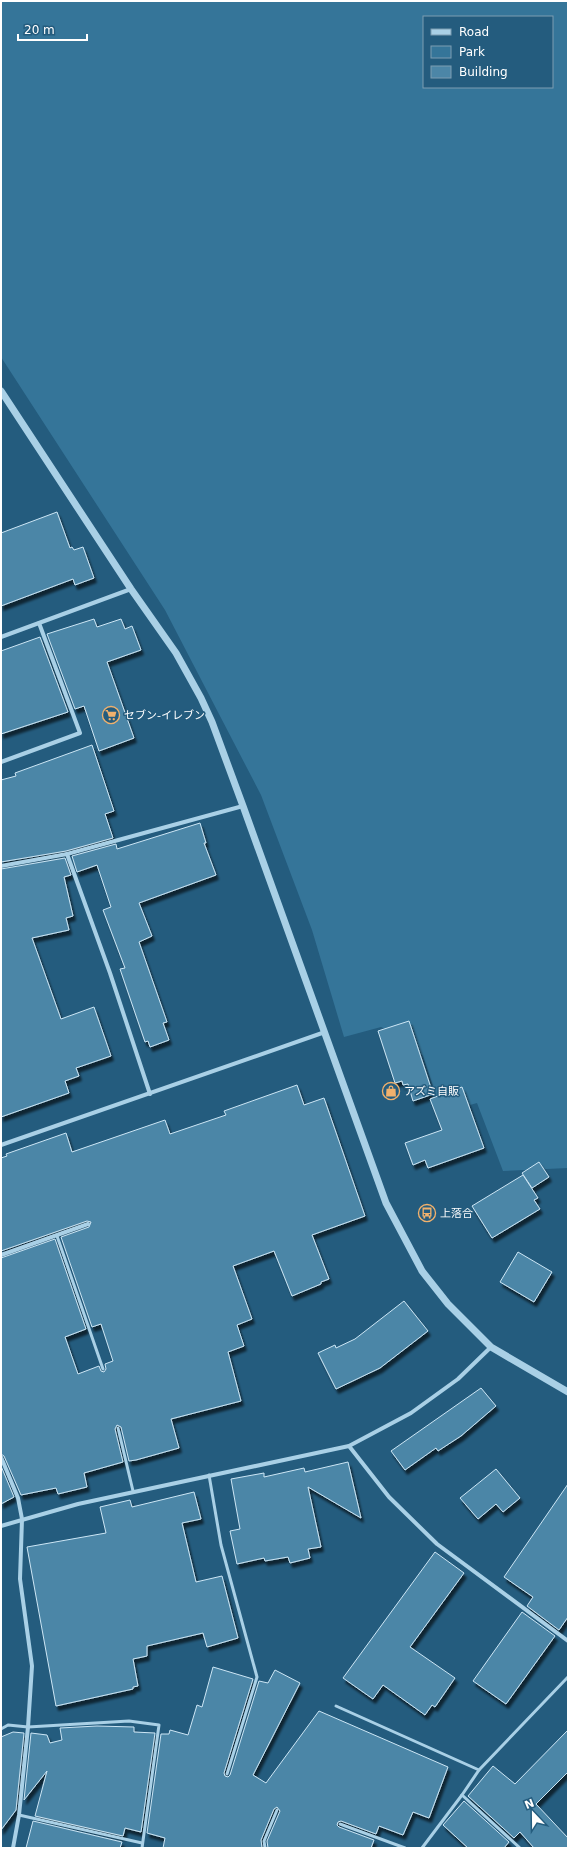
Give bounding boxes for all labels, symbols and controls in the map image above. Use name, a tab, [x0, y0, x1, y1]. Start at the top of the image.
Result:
scale bar	[18, 16, 87, 42]
legend	[423, 16, 553, 88]
text: 20 m	[24, 23, 55, 37]
text: Road	[459, 25, 489, 39]
text: Park	[459, 45, 485, 59]
text: Building	[459, 65, 508, 79]
supermarket icon: セブン-イレブン	[101, 705, 121, 725]
place label: セブン-イレブン	[124, 709, 205, 722]
shop icon: アズミ自販	[381, 1081, 401, 1101]
place label: アズミ自販	[404, 1085, 459, 1098]
bus stop icon: 上落合	[417, 1203, 437, 1223]
place label: 上落合	[440, 1207, 473, 1220]
north arrow	[513, 1793, 553, 1833]
text: N	[523, 1796, 536, 1812]

